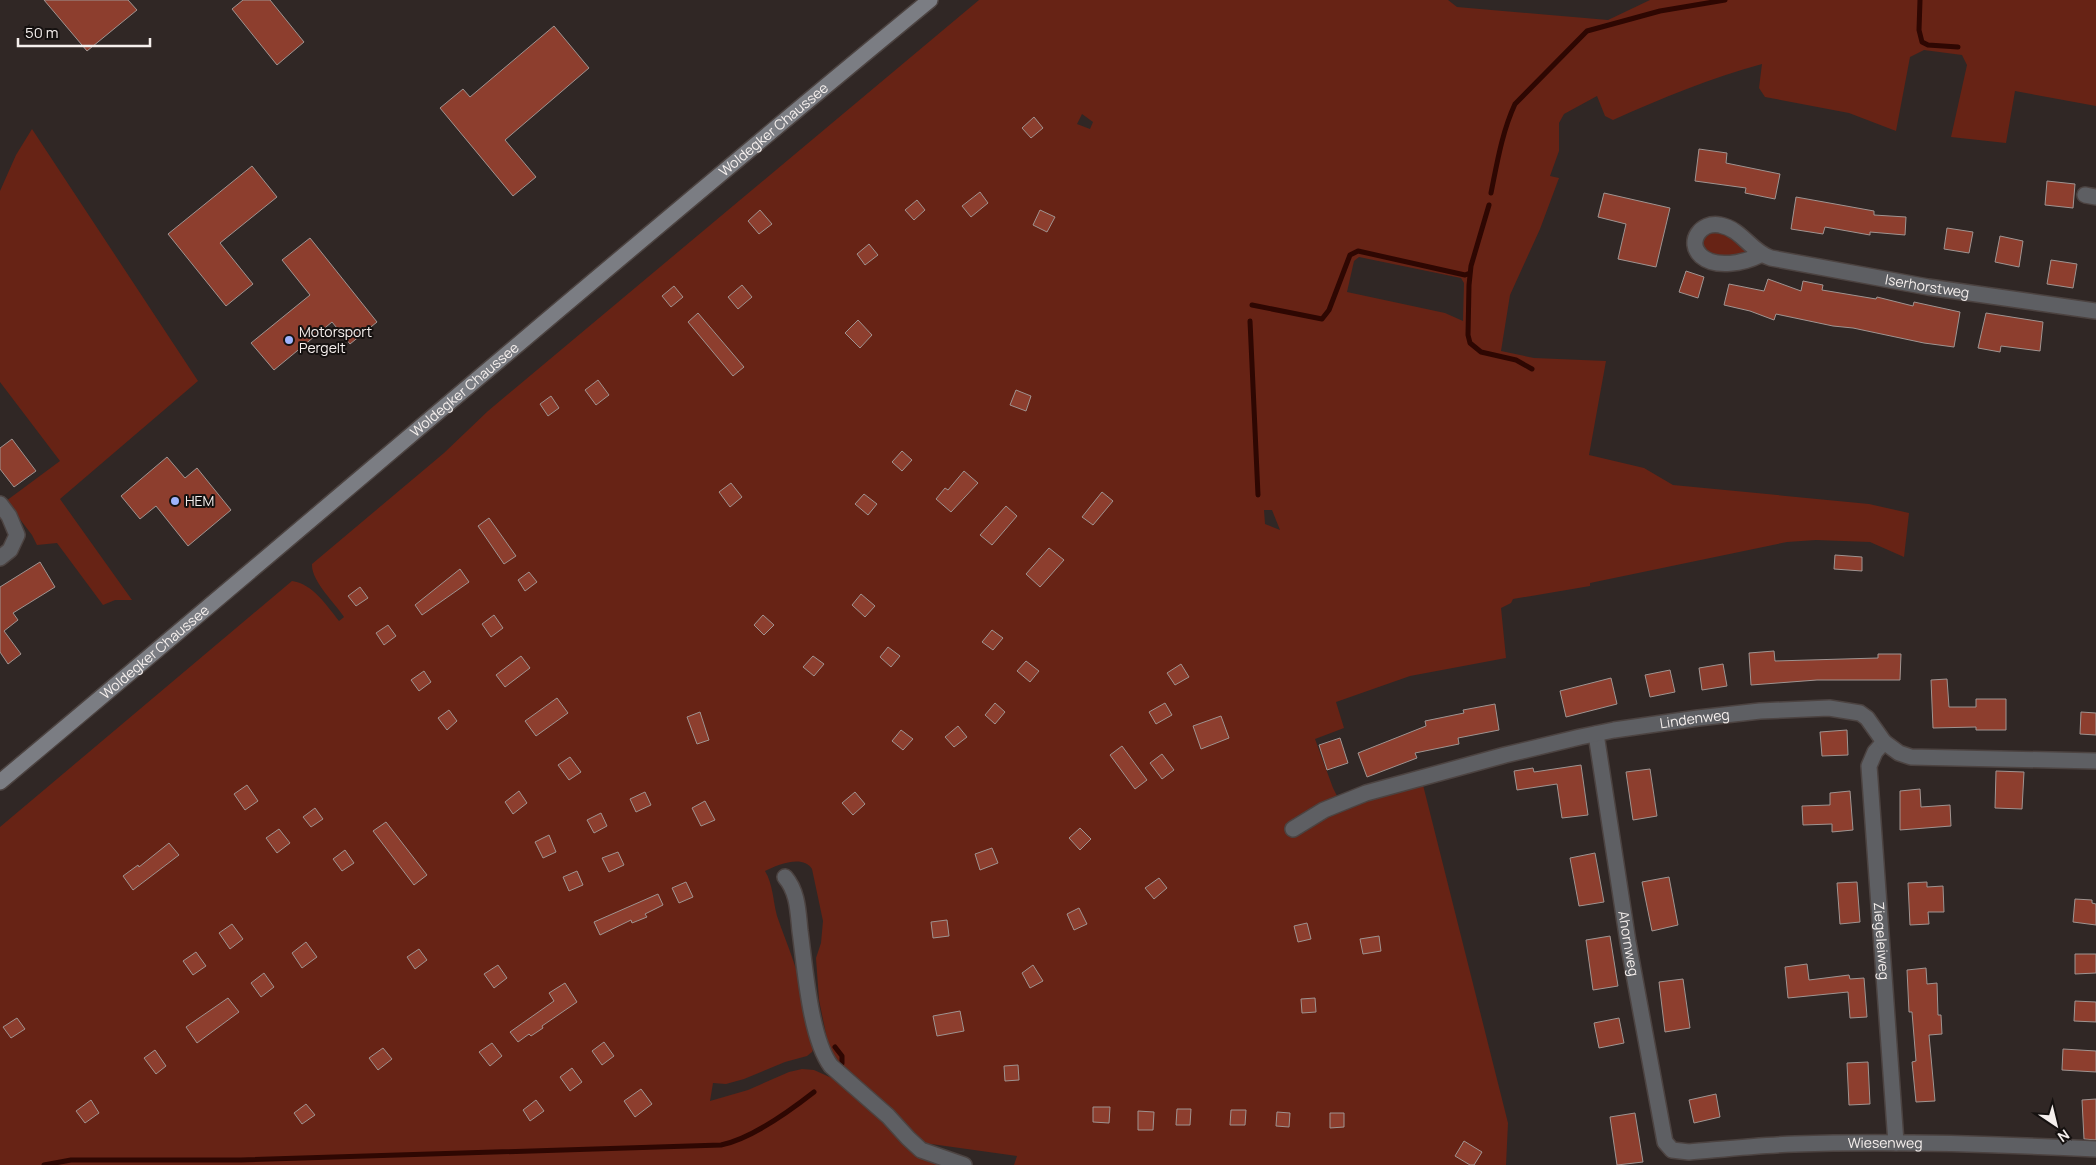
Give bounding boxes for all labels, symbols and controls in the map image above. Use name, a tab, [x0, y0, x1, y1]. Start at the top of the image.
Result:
scale bar	[18, 15, 150, 47]
text: 50 m	[25, 22, 59, 43]
street label: Woldegker Chaussee	[715, 78, 832, 180]
street label: Iserhorstweg	[1884, 269, 1971, 302]
place label: Motorsport Pergelt	[299, 322, 372, 357]
marker: Motorsport Pergelt	[283, 334, 295, 346]
street label: Woldegker Chaussee	[406, 338, 523, 441]
place label: HEM	[185, 491, 214, 510]
marker: HEM	[169, 495, 181, 507]
street label: Woldegker Chaussee	[96, 600, 213, 703]
street label: Lindenweg	[1658, 705, 1730, 732]
street label: Ziegeleiweg	[1870, 901, 1894, 981]
street label: Ahornweg	[1614, 909, 1644, 978]
north arrow	[2031, 1100, 2081, 1150]
text: N	[2054, 1125, 2073, 1147]
street label: Wiesenweg	[1848, 1133, 1923, 1152]

